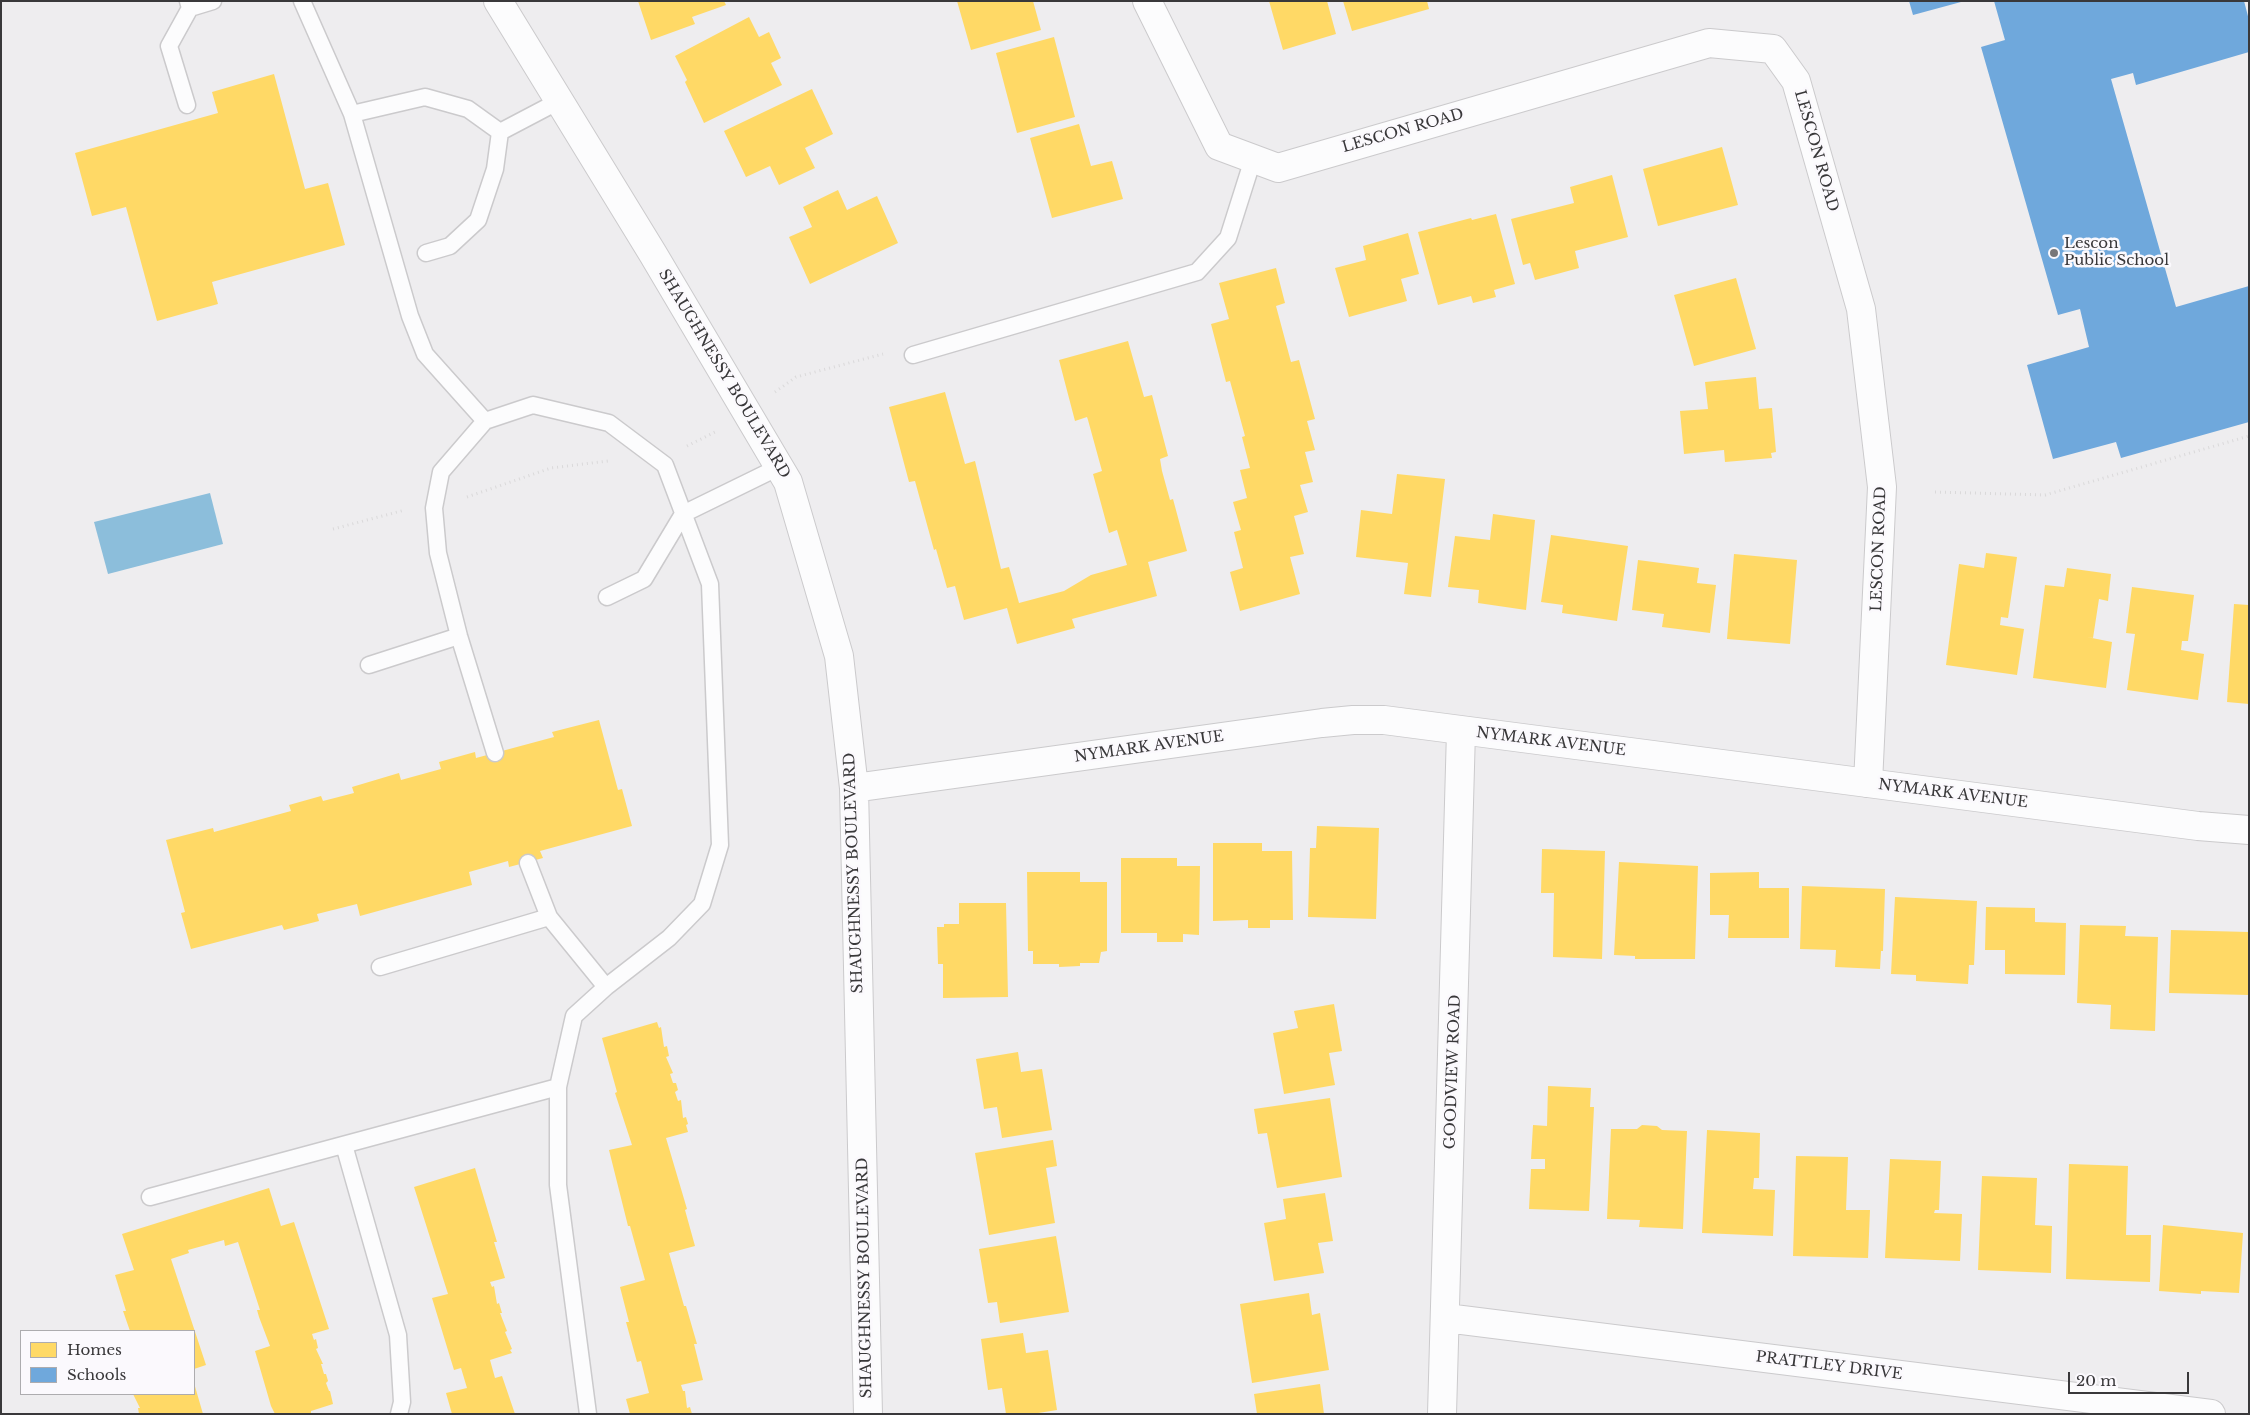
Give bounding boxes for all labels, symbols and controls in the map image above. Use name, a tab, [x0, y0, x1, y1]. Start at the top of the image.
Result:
street label: LESCON ROAD	[1790, 88, 1842, 214]
street label: LESCON ROAD	[1340, 105, 1466, 157]
place label: Lescon Public School	[2064, 235, 2169, 270]
marker: Lescon Public School	[2048, 247, 2060, 259]
street label: SHAUGHNESSY BOULEVARD	[654, 266, 794, 482]
street label: LESCON ROAD	[1868, 486, 1890, 612]
street label: NYMARK AVENUE	[1475, 724, 1627, 760]
street label: NYMARK AVENUE	[1073, 728, 1225, 766]
street label: SHAUGHNESSY BOULEVARD	[841, 752, 867, 994]
street label: NYMARK AVENUE	[1877, 776, 2029, 812]
street label: GOODVIEW ROAD	[1441, 994, 1465, 1150]
street label: SHAUGHNESSY BOULEVARD	[854, 1158, 876, 1398]
legend	[20, 1330, 195, 1395]
text: Homes	[67, 1340, 122, 1359]
street label: PRATTLEY DRIVE	[1755, 1348, 1903, 1384]
scale bar	[2070, 1362, 2191, 1394]
text: Schools	[67, 1365, 126, 1384]
text: 20 m	[2076, 1371, 2116, 1390]

